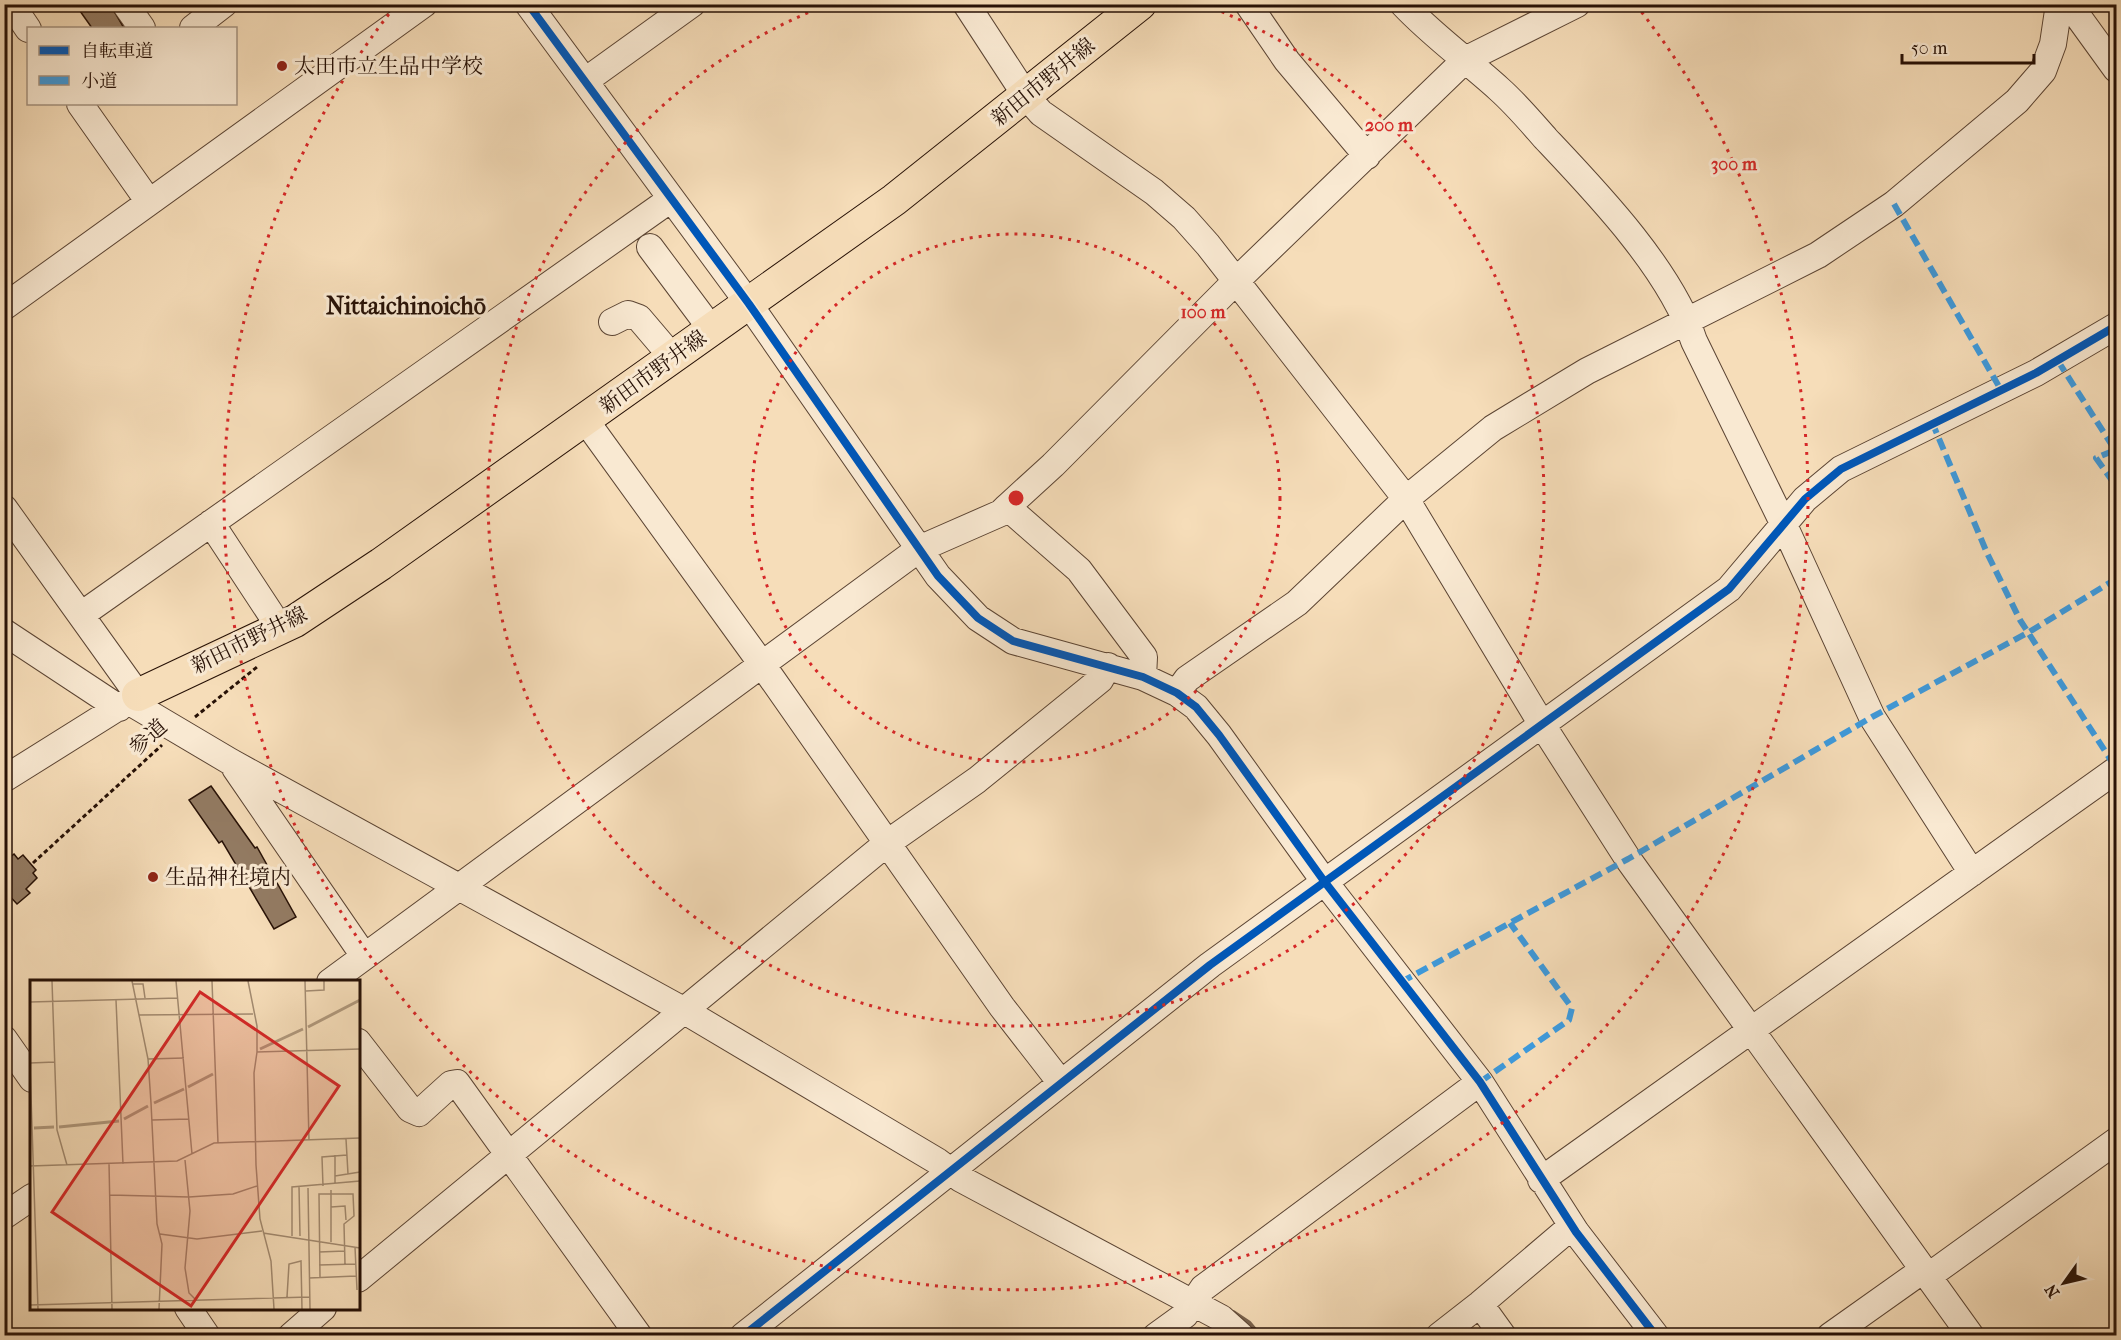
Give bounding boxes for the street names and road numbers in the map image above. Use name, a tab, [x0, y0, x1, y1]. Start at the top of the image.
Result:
street label: 新田市野井線	[986, 33, 1100, 131]
street label: 新田市野井線	[595, 325, 711, 419]
street label: 新田市野井線	[187, 602, 311, 678]
street label: 参道	[124, 714, 172, 760]

